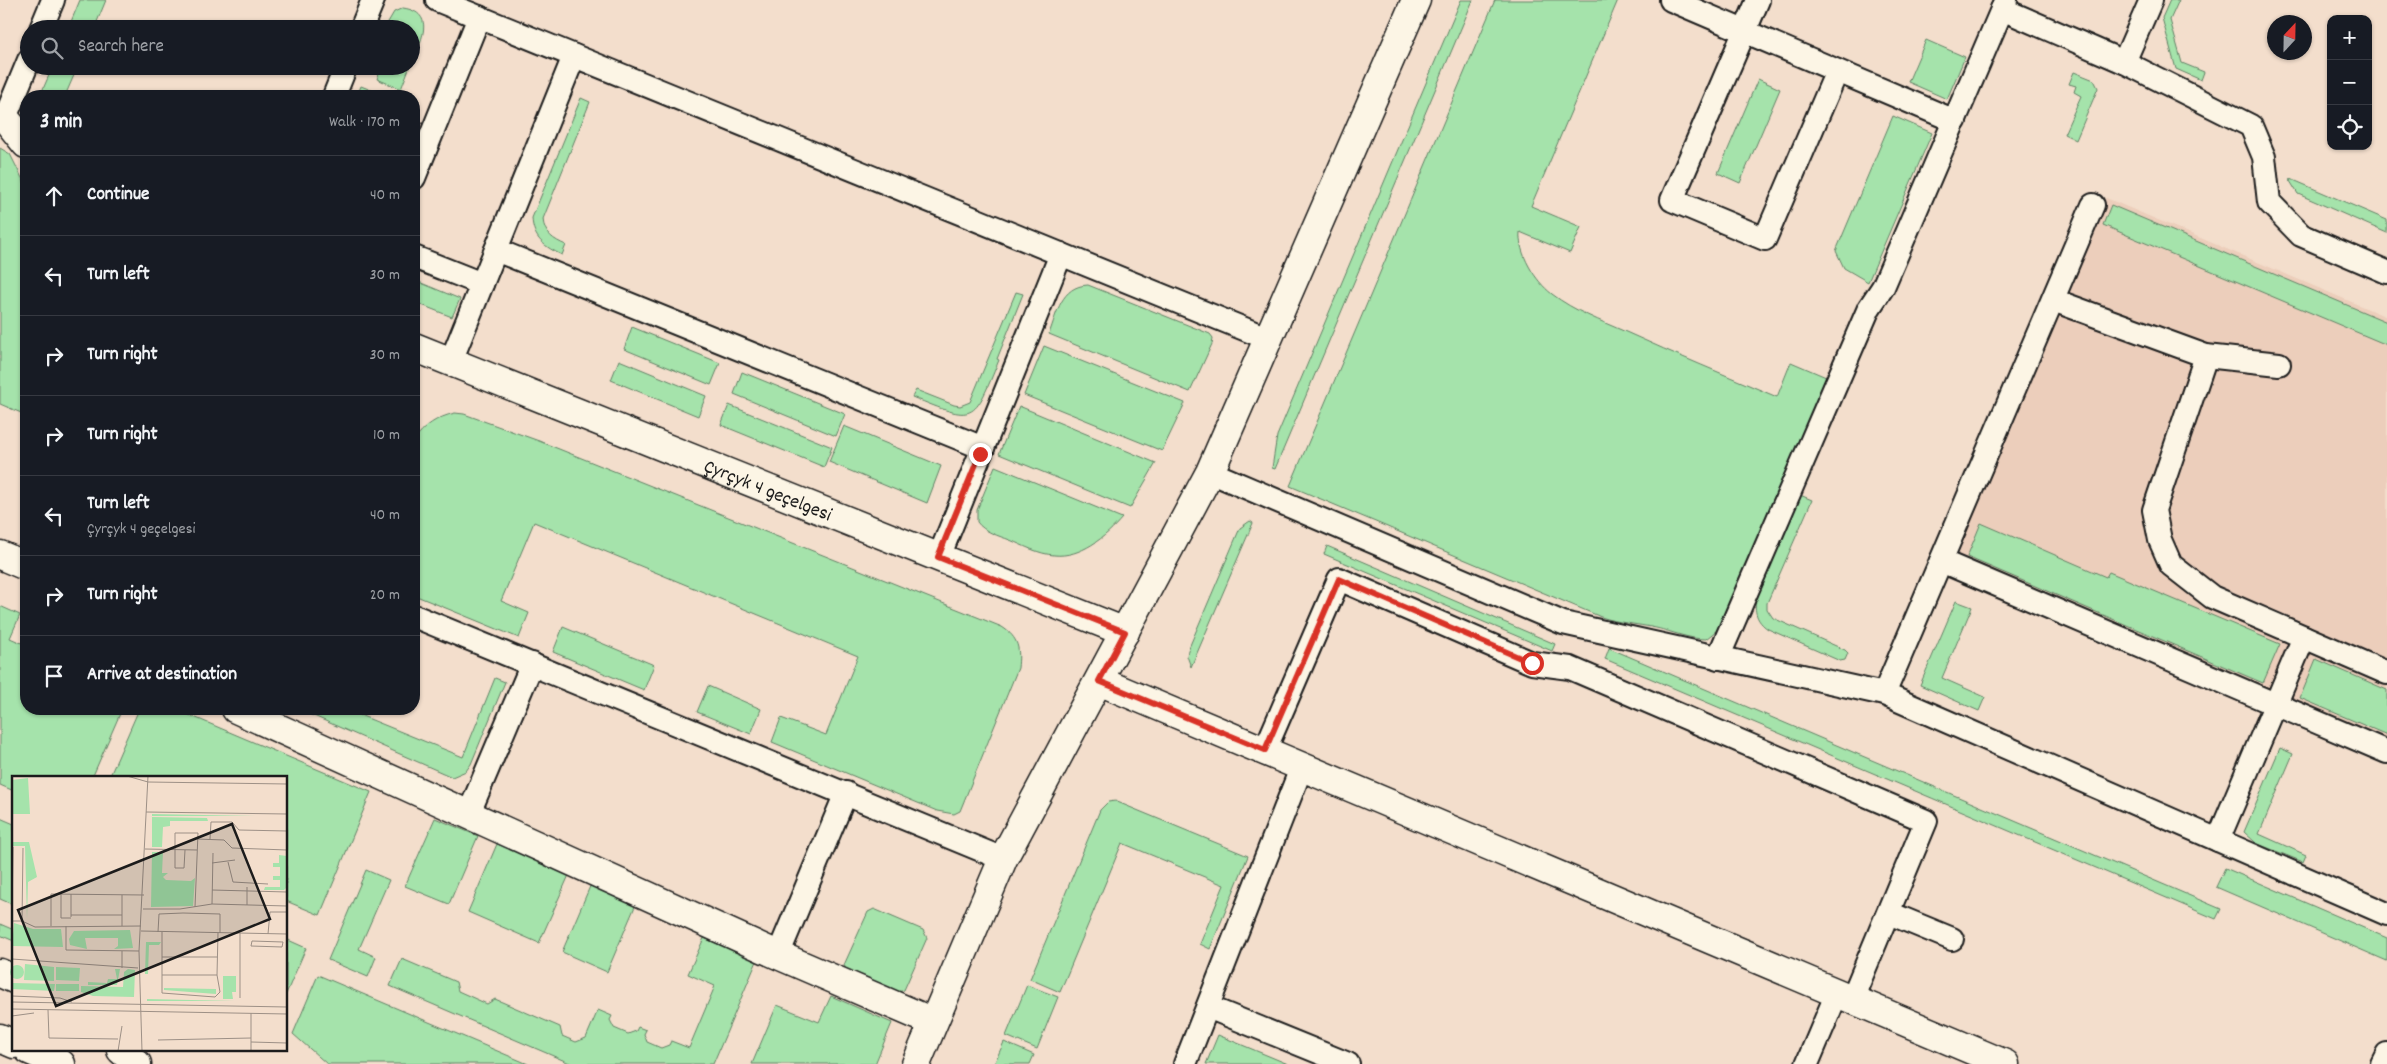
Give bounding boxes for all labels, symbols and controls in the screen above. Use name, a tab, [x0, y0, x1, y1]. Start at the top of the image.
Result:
north arrow	[2267, 15, 2312, 60]
map controls	[2327, 15, 2372, 150]
button: +	[2327, 15, 2372, 60]
search box	[20, 20, 420, 75]
icon: search	[38, 34, 66, 62]
text: Search here	[78, 34, 164, 61]
button: −	[2327, 60, 2372, 105]
button: locate	[2327, 105, 2372, 150]
text: 3 min	[40, 108, 82, 138]
text: Walk · 170 m	[329, 111, 400, 134]
icon: ahead	[40, 182, 68, 210]
text: Continue	[87, 182, 149, 209]
text: 40 m	[370, 184, 400, 207]
icon: left	[40, 262, 68, 290]
text: Turn left	[87, 262, 150, 289]
text: 30 m	[370, 264, 400, 287]
icon: right	[40, 342, 68, 370]
text: Turn right	[87, 342, 158, 369]
text: 30 m	[370, 344, 400, 367]
icon: right	[40, 422, 68, 450]
text: Turn right	[87, 422, 158, 449]
text: 10 m	[373, 424, 400, 447]
route end	[969, 443, 992, 466]
street label: Çyrçyk 4 geçelgesi	[699, 454, 836, 530]
text: Turn left	[87, 491, 150, 518]
icon: left	[40, 502, 68, 530]
text: 40 m	[370, 504, 400, 527]
text: Çyrçyk 4 geçelgesi	[87, 518, 195, 541]
icon: right	[40, 582, 68, 610]
text: Turn right	[87, 582, 158, 609]
text: 20 m	[370, 584, 400, 607]
route start	[1521, 652, 1544, 675]
icon: arrive	[40, 662, 68, 690]
text: Arrive at destination	[87, 662, 237, 689]
inset map	[12, 776, 288, 1052]

